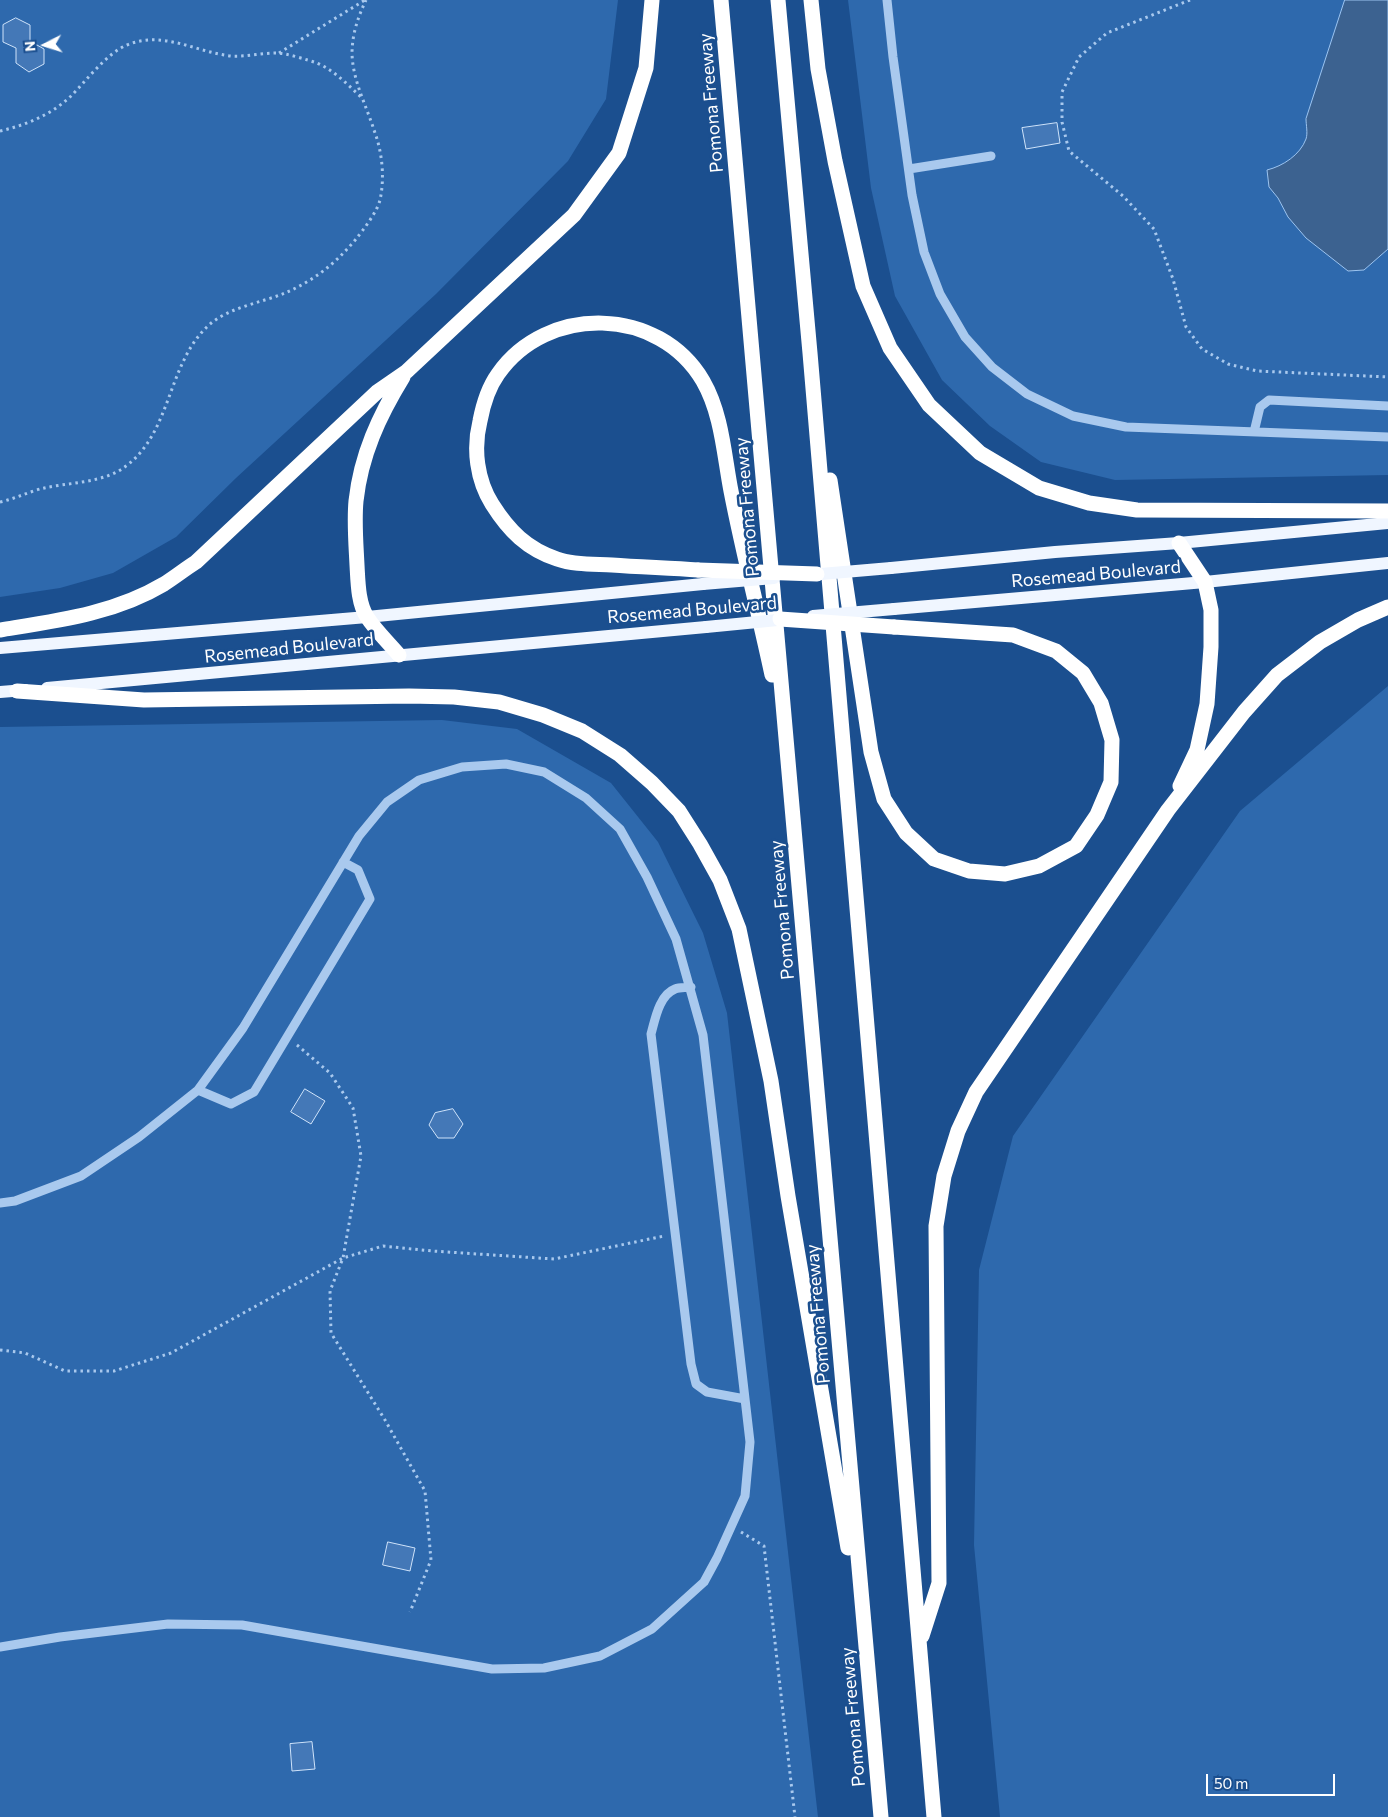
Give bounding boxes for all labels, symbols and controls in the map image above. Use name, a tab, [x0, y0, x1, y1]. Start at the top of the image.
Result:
north arrow	[20, 20, 70, 70]
street label: Pomona Freeway	[694, 32, 728, 174]
text: N	[21, 40, 38, 52]
street label: Pomona Freeway	[730, 436, 764, 578]
street label: Rosemead Boulevard	[1010, 556, 1182, 592]
street label: Rosemead Boulevard	[606, 592, 778, 628]
street label: Rosemead Boulevard	[203, 628, 375, 668]
street label: Pomona Freeway	[765, 839, 799, 981]
street label: Pomona Freeway	[801, 1243, 835, 1385]
street label: Pomona Freeway	[836, 1646, 870, 1788]
scale bar	[1208, 1764, 1337, 1796]
text: 50 m	[1214, 1774, 1248, 1792]

